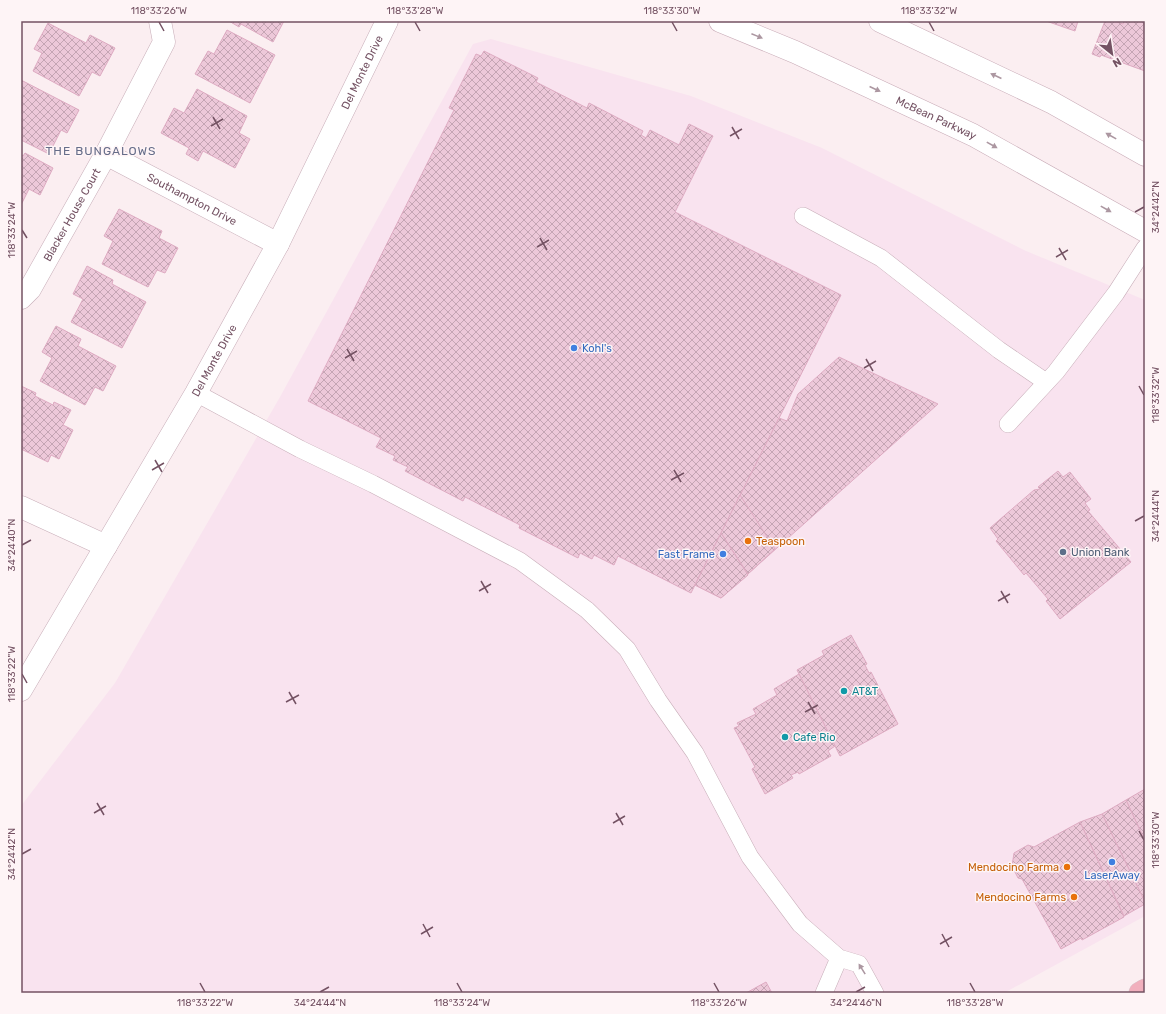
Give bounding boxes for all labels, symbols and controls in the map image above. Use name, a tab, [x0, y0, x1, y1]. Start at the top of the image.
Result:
text: 118°33'26"W	[131, 5, 187, 17]
text: 118°33'28"W	[387, 5, 443, 17]
text: 118°33'30"W	[643, 5, 701, 17]
text: 118°33'32"W	[901, 5, 957, 17]
street label: Del Monte Drive	[339, 33, 386, 111]
one-way arrow	[751, 33, 763, 39]
north arrow	[1092, 34, 1132, 74]
text: N	[1110, 55, 1123, 70]
one-way arrow	[990, 73, 1001, 79]
one-way arrow	[869, 86, 881, 92]
street label: McBean Parkway	[894, 94, 979, 143]
one-way arrow	[1105, 132, 1117, 139]
one-way arrow	[986, 142, 998, 149]
district label: THE BUNGALOWS	[45, 144, 157, 158]
street label: Blacker House Court	[41, 166, 104, 264]
street label: Southampton Drive	[145, 171, 239, 228]
text: 34°24'42"N	[1150, 181, 1162, 233]
text: 118°33'24"W	[6, 202, 18, 258]
one-way arrow	[1100, 205, 1112, 212]
street label: Del Monte Drive	[189, 322, 240, 399]
place label: Kohl's	[582, 342, 612, 355]
marker: Kohl's	[569, 343, 579, 353]
text: 118°33'32"W	[1150, 367, 1162, 423]
text: 34°24'44"N	[1150, 490, 1162, 542]
text: 34°24'40"N	[6, 519, 18, 571]
place label: Teaspoon	[756, 535, 805, 548]
marker: Teaspoon	[743, 536, 753, 546]
place label: Union Bank	[1071, 546, 1130, 559]
marker: Union Bank	[1058, 547, 1068, 557]
place label: Fast Frame	[658, 548, 715, 561]
marker: Fast Frame	[718, 549, 728, 559]
text: 118°33'22"W	[6, 646, 18, 702]
place label: AT&T	[852, 685, 879, 698]
marker: AT&T	[839, 686, 849, 696]
place label: Cafe Rio	[793, 731, 836, 744]
marker: Cafe Rio	[780, 732, 790, 742]
text: 118°33'30"W	[1150, 811, 1162, 869]
text: 34°24'42"N	[6, 828, 18, 880]
marker: LaserAway	[1107, 857, 1117, 867]
place label: Mendocino Farma	[968, 861, 1059, 874]
marker: Mendocino Farma	[1062, 862, 1072, 872]
place label: LaserAway	[1084, 869, 1140, 882]
place label: Mendocino Farms	[975, 891, 1066, 904]
marker: Mendocino Farms	[1069, 892, 1079, 902]
one-way arrow	[858, 964, 866, 974]
text: 118°33'22"W	[177, 997, 233, 1009]
text: 34°24'44"N	[294, 997, 346, 1009]
text: 118°33'24"W	[434, 997, 490, 1009]
text: 118°33'26"W	[691, 997, 747, 1009]
text: 34°24'46"N	[830, 997, 882, 1009]
text: 118°33'28"W	[947, 997, 1003, 1009]

